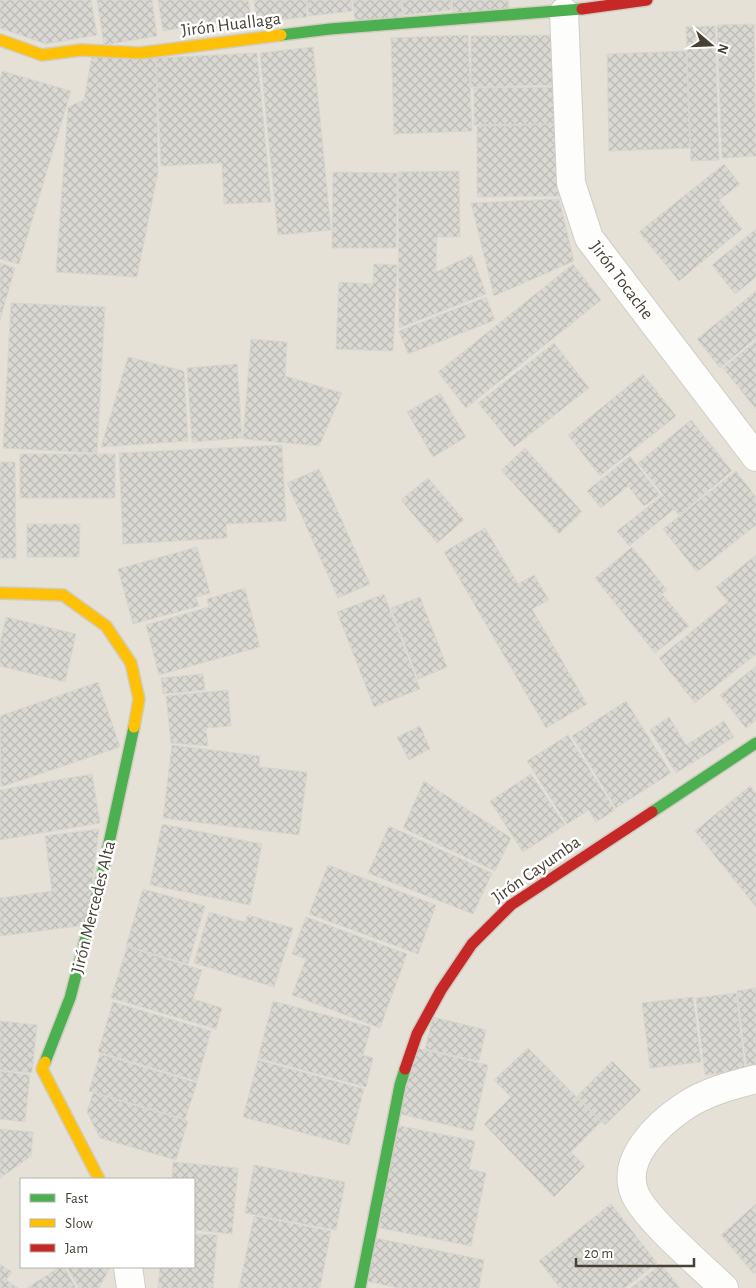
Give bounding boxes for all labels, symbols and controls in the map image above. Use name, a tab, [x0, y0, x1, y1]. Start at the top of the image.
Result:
street label: Jirón Huallaga	[180, 10, 282, 40]
north arrow	[686, 20, 736, 70]
text: N	[714, 42, 731, 56]
street label: Jirón Tocache	[586, 238, 656, 323]
street label: Jirón Cayumba	[489, 833, 584, 907]
street label: Jirón Mercedes Alta	[69, 839, 119, 975]
legend	[20, 1178, 195, 1268]
text: Fast	[65, 1191, 89, 1206]
text: Slow	[65, 1216, 93, 1231]
scale bar	[576, 1236, 694, 1268]
text: Jam	[65, 1241, 88, 1256]
text: 20 m	[584, 1246, 613, 1261]

